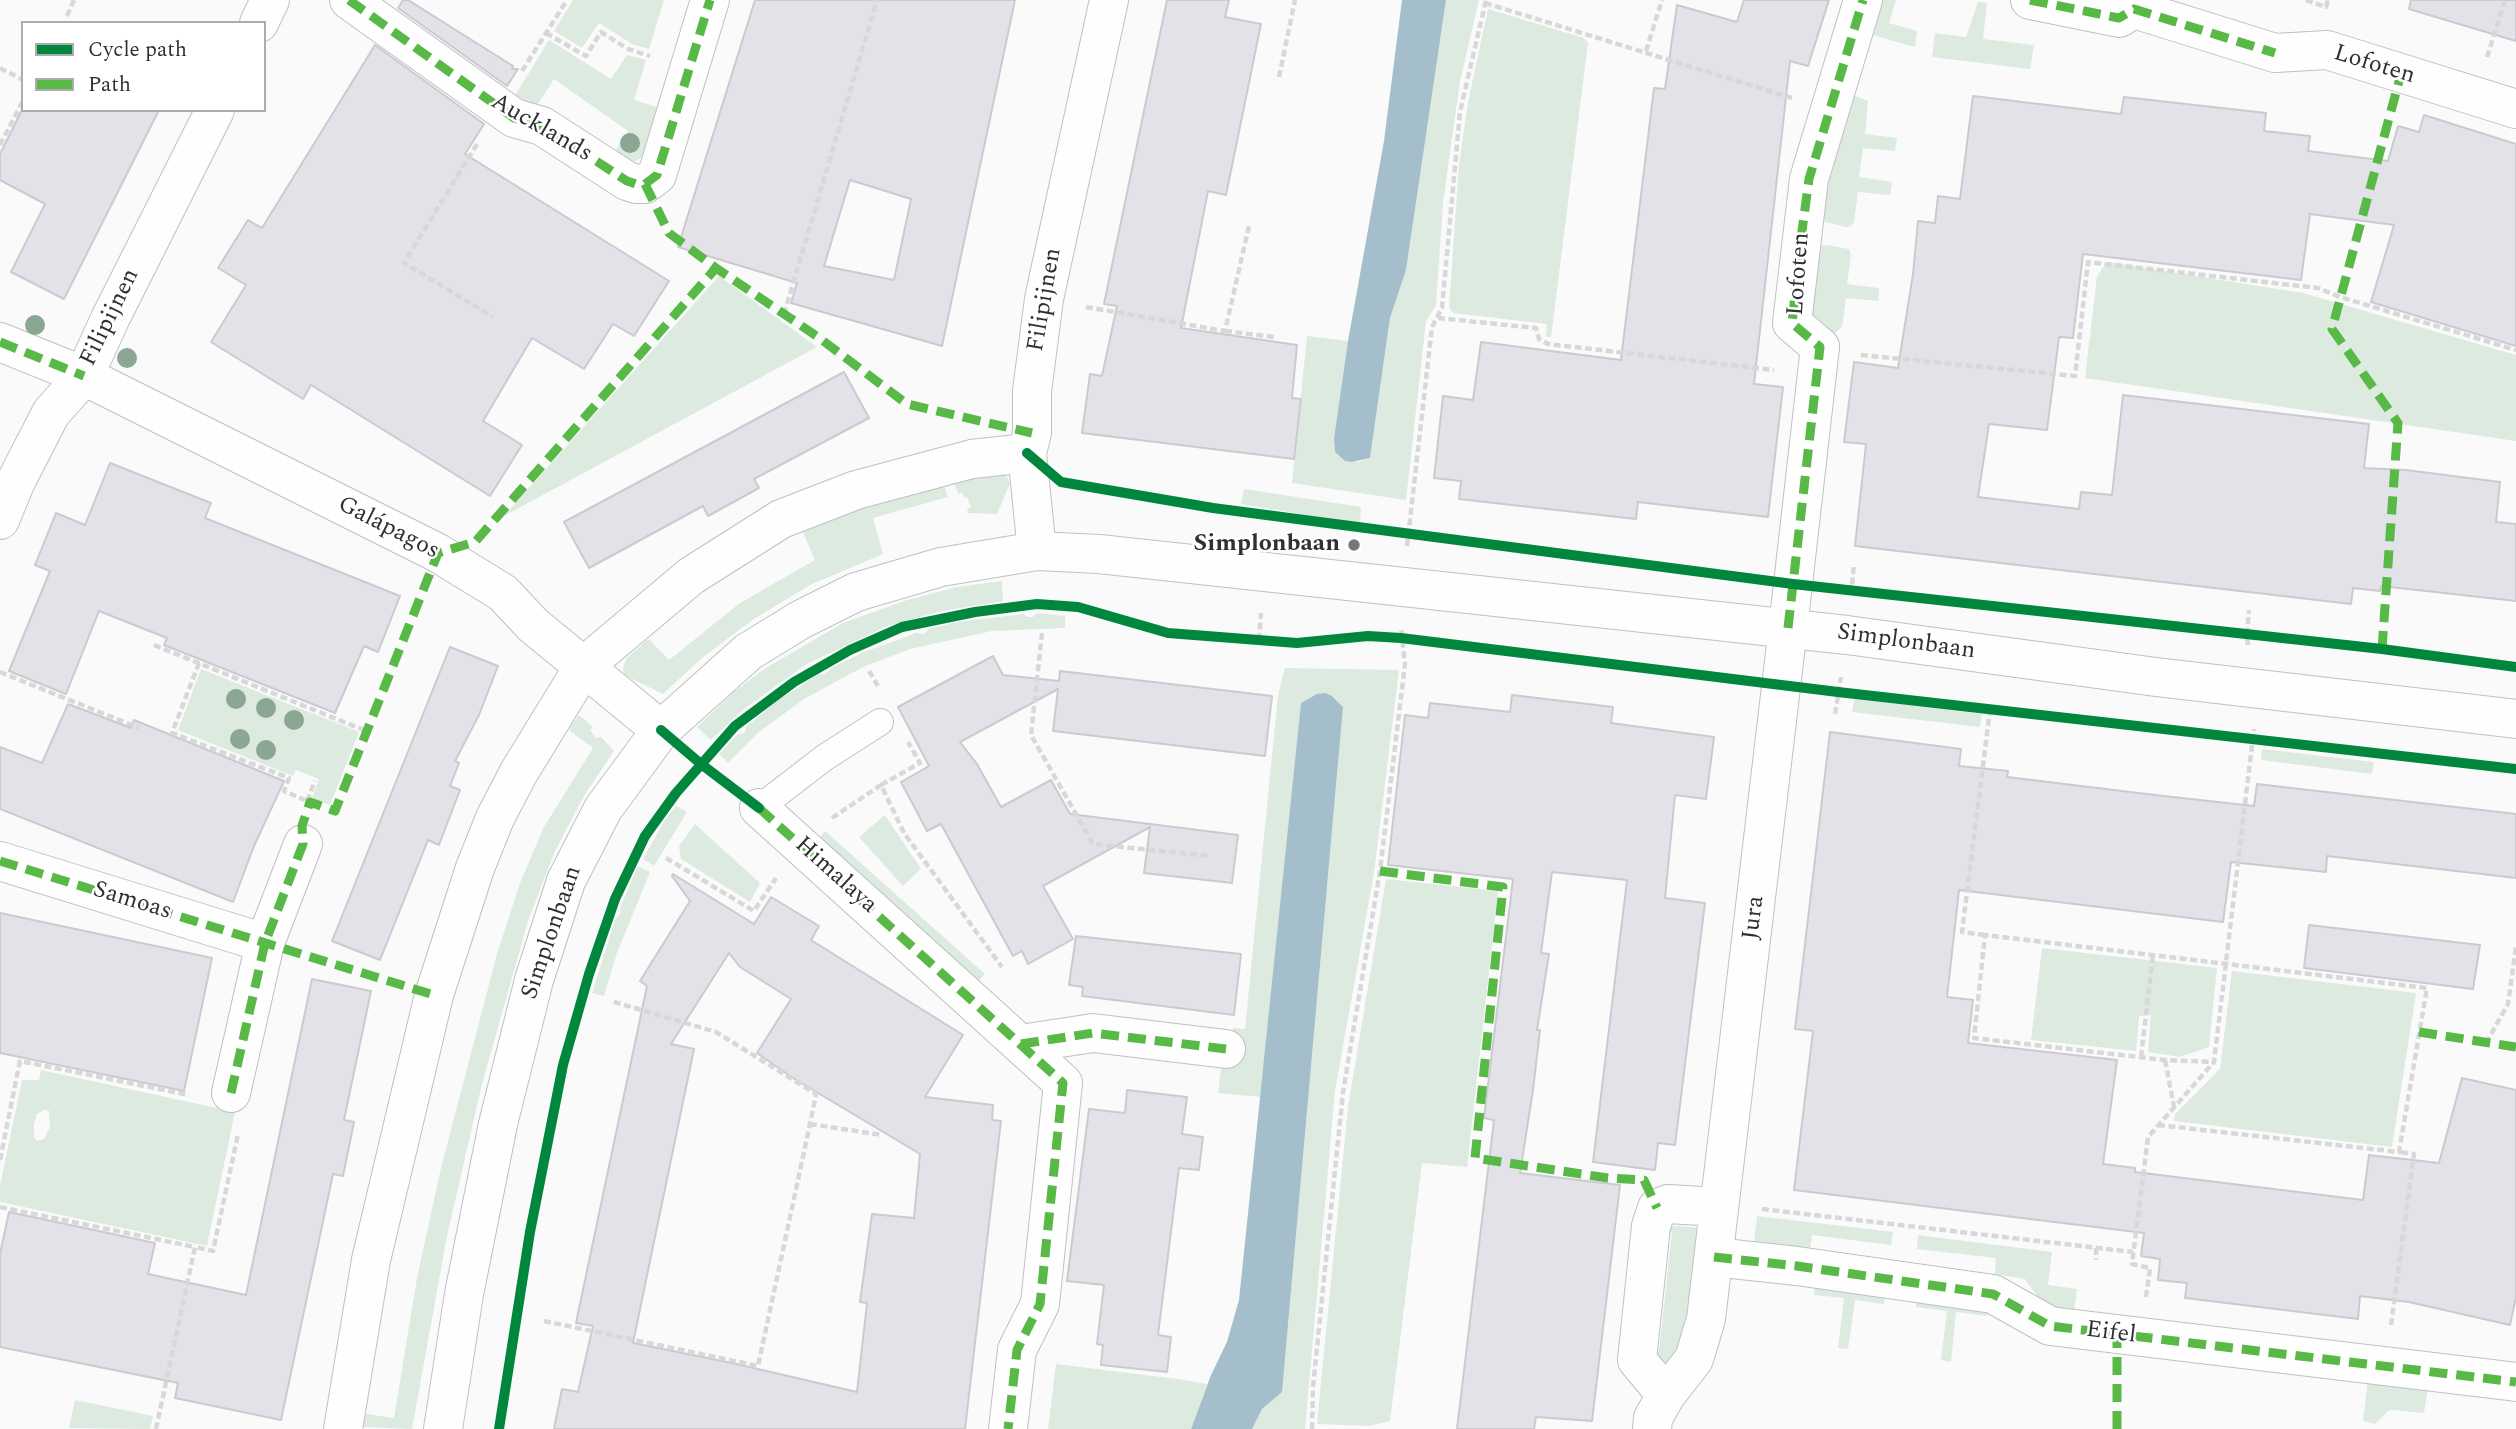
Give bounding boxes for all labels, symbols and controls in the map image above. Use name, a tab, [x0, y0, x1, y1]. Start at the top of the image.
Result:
legend	[21, 21, 266, 112]
text: Cycle path	[88, 34, 187, 66]
street label: Lofoten	[2330, 40, 2418, 92]
text: Path	[88, 69, 131, 101]
street label: Aucklands	[485, 88, 597, 170]
street label: Lofoten	[1783, 231, 1817, 317]
street label: Filipijnen	[1023, 246, 1069, 354]
street label: Filipijnen	[75, 265, 147, 371]
street label: Galápagos	[332, 491, 444, 567]
place label: Simplonbaan	[1193, 531, 1340, 559]
marker: Simplonbaan	[1346, 537, 1362, 553]
street label: Simplonbaan	[1835, 619, 1977, 667]
street label: Himalaya	[788, 832, 882, 920]
street label: Simplonbaan	[517, 862, 589, 1004]
street label: Samoas	[89, 876, 175, 928]
street label: Jura	[1738, 894, 1772, 942]
street label: Eifel	[2084, 1317, 2138, 1351]

